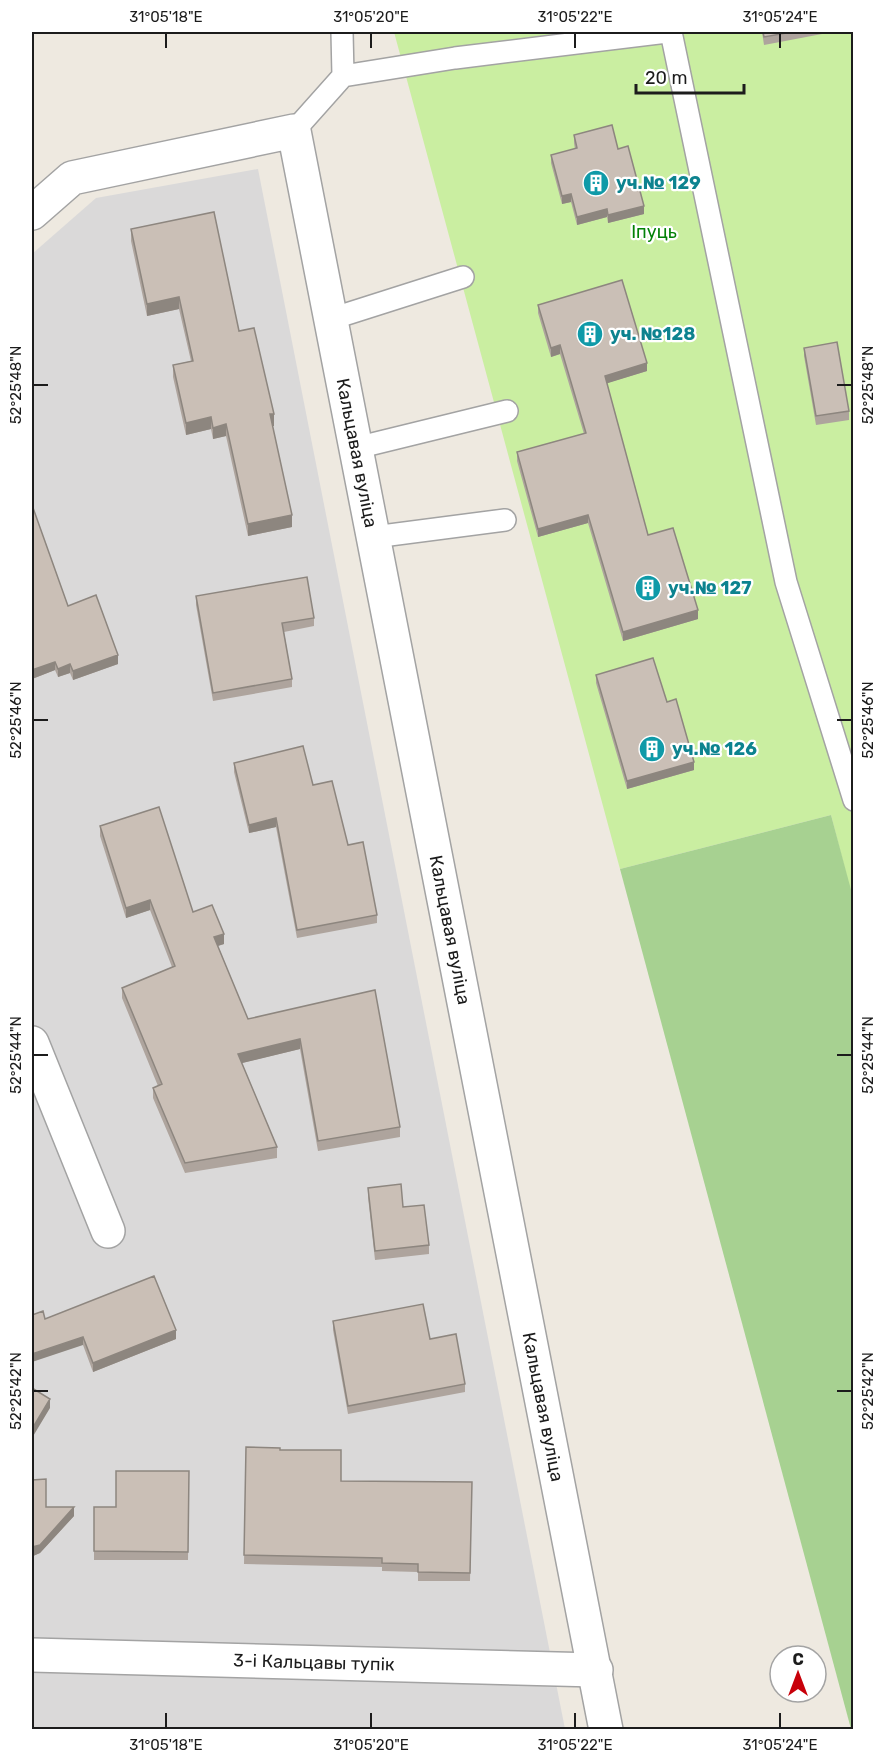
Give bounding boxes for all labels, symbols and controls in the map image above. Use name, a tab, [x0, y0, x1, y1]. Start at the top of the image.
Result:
text: 31°05'18"E	[129, 8, 203, 26]
text: 31°05'20"E	[333, 8, 409, 26]
text: 31°05'22"E	[538, 8, 613, 26]
text: 31°05'24"E	[742, 8, 818, 26]
scale bar	[636, 57, 744, 95]
text: 20 m	[645, 67, 687, 89]
building icon: уч.№ 129	[581, 168, 611, 198]
place label: уч.№ 129	[616, 172, 701, 194]
park label: Іпуць	[631, 221, 677, 243]
building icon: уч. №128	[575, 319, 605, 349]
place label: уч. №128	[610, 323, 695, 345]
text: 52°25'48"N	[7, 346, 25, 424]
text: 52°25'48"N	[859, 346, 877, 424]
street label: Кальцавая вуліца	[331, 376, 382, 529]
building icon: уч.№ 127	[633, 573, 663, 603]
place label: уч.№ 127	[668, 577, 751, 599]
text: 52°25'46"N	[7, 681, 25, 759]
text: 52°25'46"N	[859, 681, 877, 759]
building icon: уч.№ 126	[637, 734, 667, 764]
place label: уч.№ 126	[672, 738, 757, 760]
street label: Кальцавая вуліца	[425, 853, 475, 1006]
text: 52°25'44"N	[7, 1016, 25, 1094]
text: 52°25'44"N	[859, 1016, 877, 1094]
street label: Кальцавая вуліца	[518, 1330, 568, 1483]
text: 52°25'42"N	[7, 1352, 25, 1430]
text: 52°25'42"N	[859, 1352, 877, 1430]
north arrow	[768, 1644, 828, 1704]
street label: 3-і Кальцавы тупік	[233, 1649, 395, 1676]
text: С	[792, 1650, 804, 1669]
text: 31°05'18"E	[129, 1736, 203, 1754]
text: 31°05'20"E	[333, 1736, 409, 1754]
text: 31°05'22"E	[538, 1736, 613, 1754]
text: 31°05'24"E	[742, 1736, 818, 1754]

